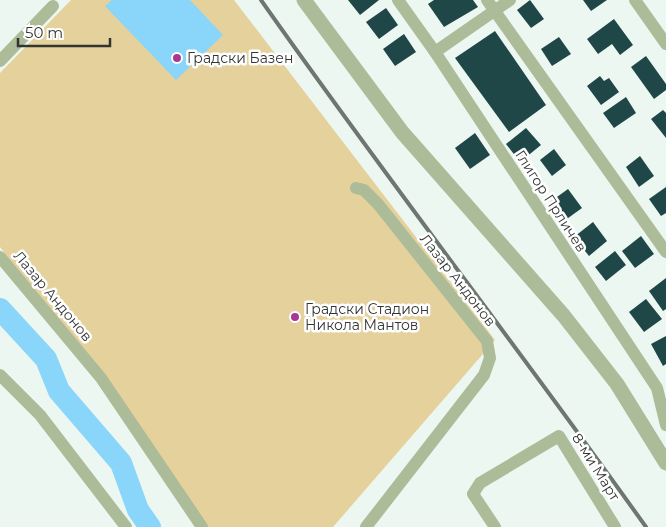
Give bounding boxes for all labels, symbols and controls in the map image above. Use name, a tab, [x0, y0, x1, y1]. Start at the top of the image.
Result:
scale bar	[18, 15, 110, 47]
text: 50 m	[25, 23, 63, 42]
place label: Градски Базен	[187, 49, 293, 67]
marker: Градски Базен	[171, 52, 183, 64]
street label: Глигор Прличев	[511, 147, 591, 255]
street label: Лазар Андонов	[416, 230, 500, 330]
street label: Лазар Андонов	[10, 247, 96, 345]
place label: Градски Стадион Никола Мантов	[305, 300, 429, 334]
marker: Градски Стадион Никола Мантов	[289, 311, 301, 323]
street label: 8-ми Март	[568, 430, 624, 504]

